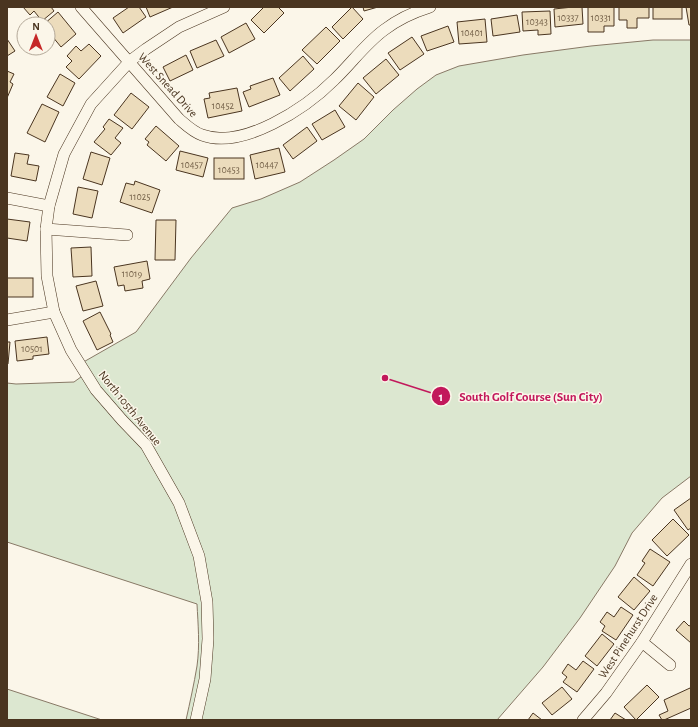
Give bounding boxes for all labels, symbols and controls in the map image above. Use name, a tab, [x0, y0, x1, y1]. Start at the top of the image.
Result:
house number: 10337	[557, 13, 579, 23]
house number: 10331	[591, 13, 611, 23]
north arrow	[16, 16, 56, 56]
house number: 10343	[526, 17, 548, 27]
text: N	[32, 21, 40, 32]
house number: 10401	[461, 28, 483, 38]
street label: West Snead Drive	[136, 51, 200, 119]
house number: 10452	[212, 101, 235, 111]
house number: 10457	[181, 160, 203, 170]
house number: 10447	[256, 160, 278, 170]
house number: 10453	[218, 165, 240, 175]
house number: 11025	[130, 192, 150, 202]
house number: 11019	[122, 269, 142, 279]
house number: 10501	[21, 344, 43, 354]
street label: North 105th Avenue	[96, 368, 164, 448]
callout: South Golf Course (Sun City)	[431, 384, 611, 409]
text: 1	[439, 391, 443, 403]
text: South Golf Course (Sun City)	[459, 391, 603, 404]
street label: West Pinehurst Drive	[596, 592, 660, 680]

